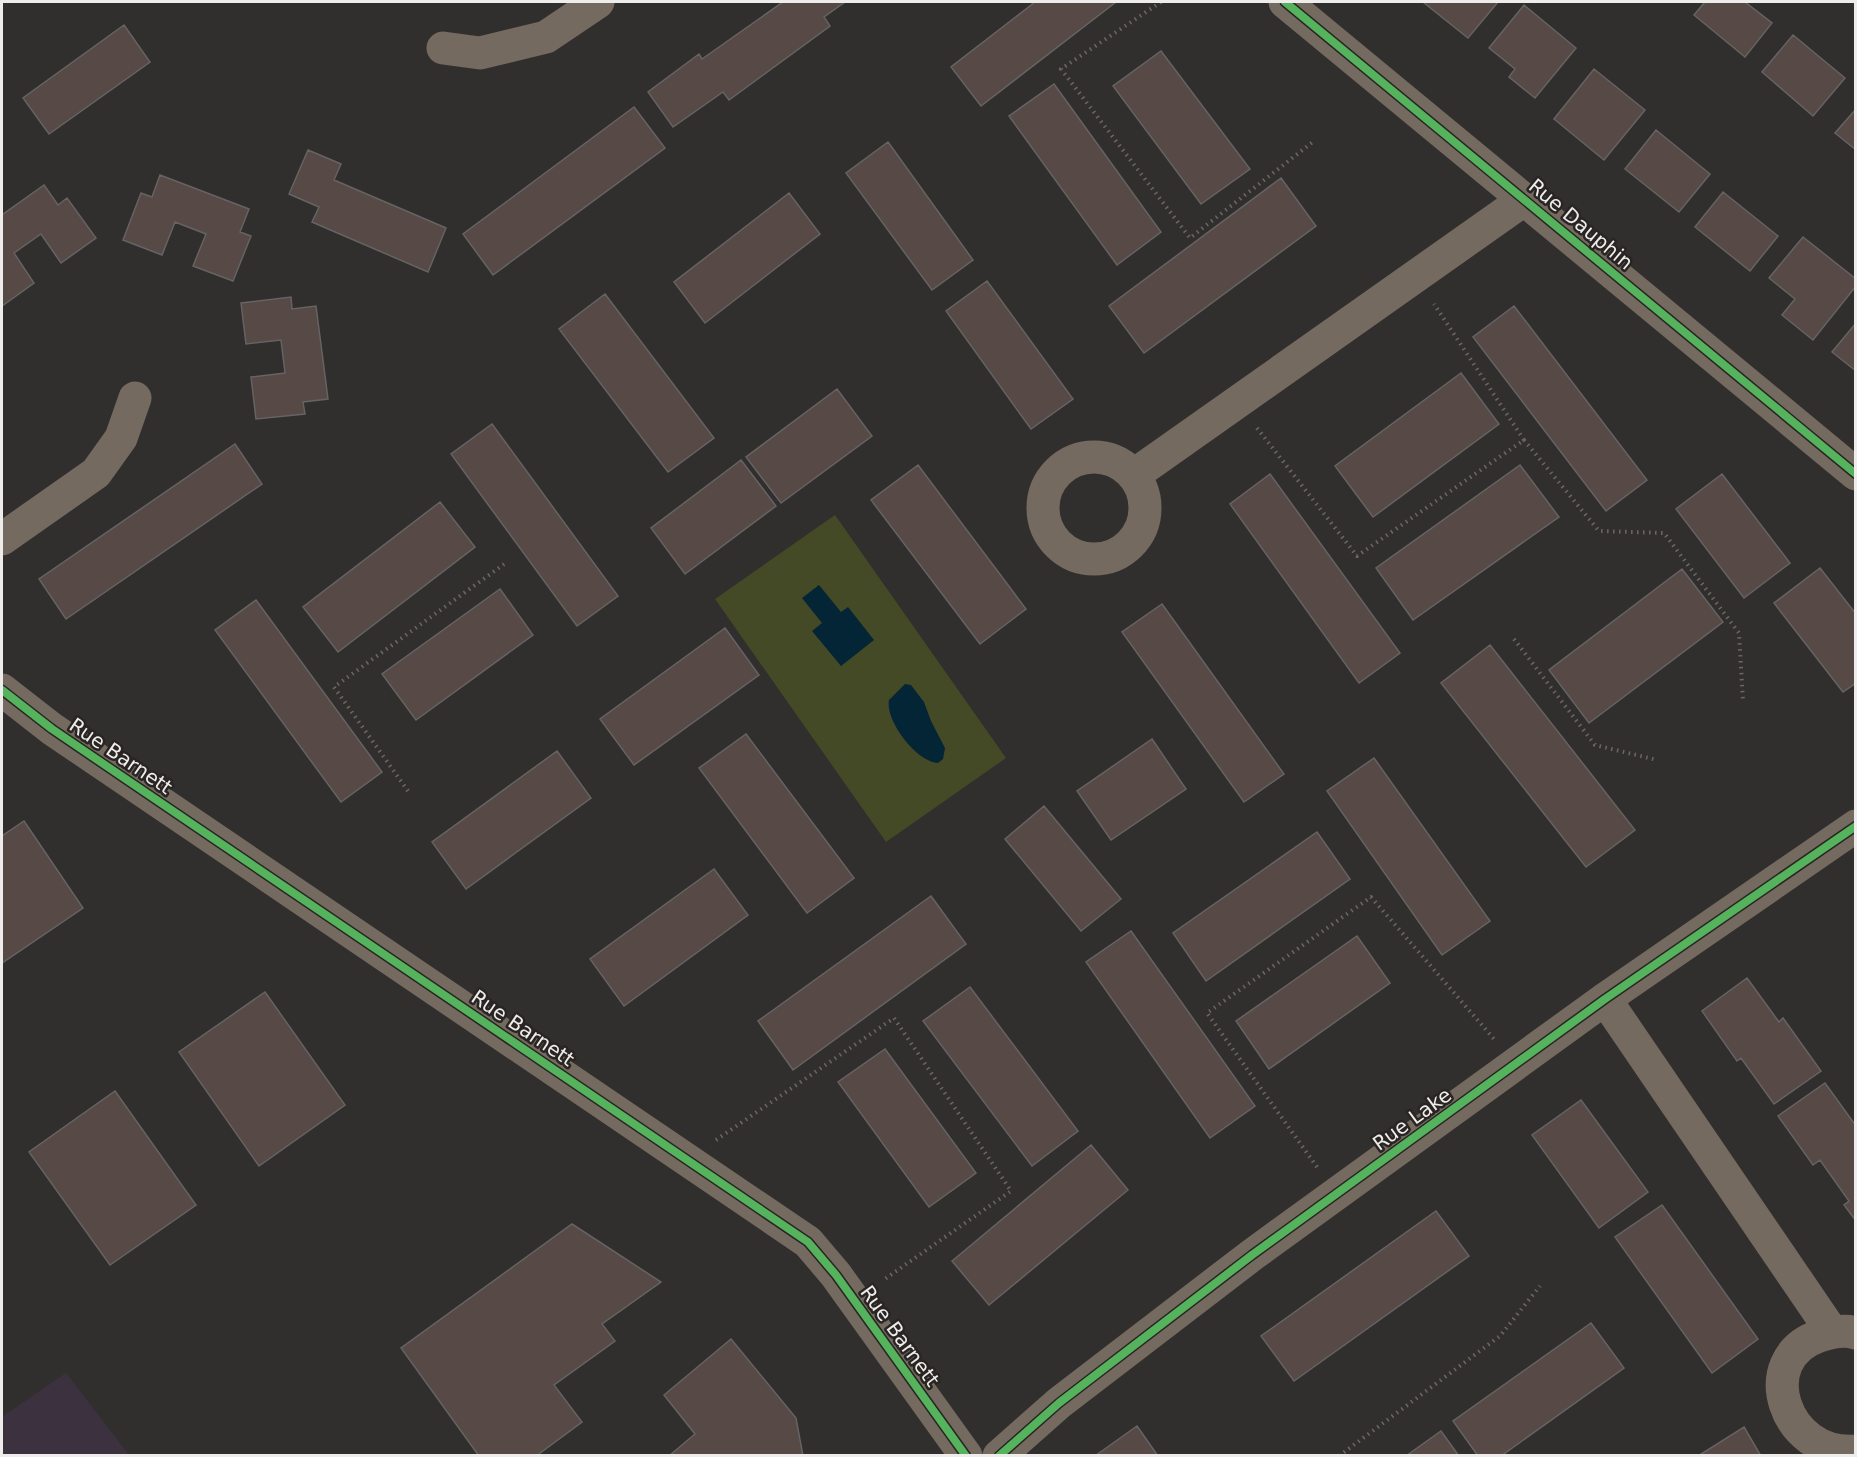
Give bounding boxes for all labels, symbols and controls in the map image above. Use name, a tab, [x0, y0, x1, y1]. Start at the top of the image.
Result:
street label: Rue Dauphin	[1524, 174, 1638, 274]
street label: Rue Barnett	[65, 713, 177, 799]
street label: Rue Barnett	[467, 985, 579, 1071]
street label: Rue Lake	[1368, 1083, 1456, 1155]
street label: Rue Barnett	[855, 1281, 945, 1391]

